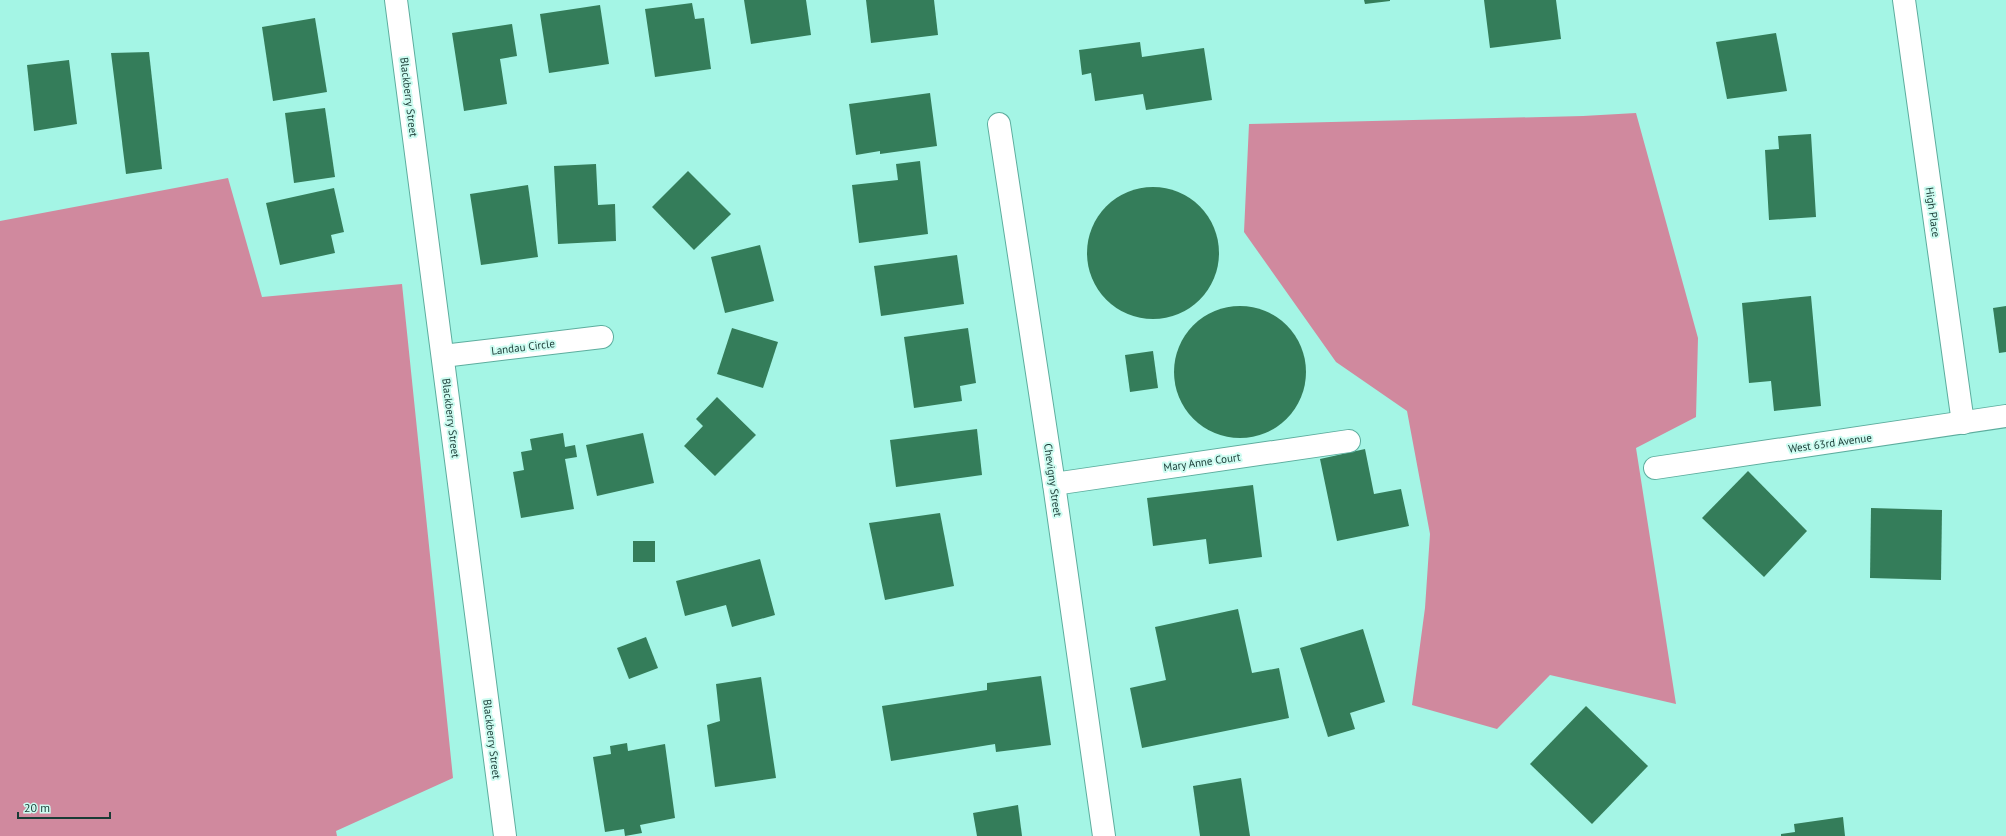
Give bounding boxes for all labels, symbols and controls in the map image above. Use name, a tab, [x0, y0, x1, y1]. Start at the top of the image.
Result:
street label: Blackberry Street	[397, 56, 421, 138]
street label: High Place	[1923, 186, 1943, 238]
street label: Landau Circle	[490, 336, 556, 358]
street label: Blackberry Street	[439, 377, 463, 459]
street label: West 63rd Avenue	[1787, 430, 1873, 456]
street label: Chevigny Street	[1041, 443, 1065, 518]
street label: Mary Anne Court	[1163, 450, 1242, 474]
street label: Blackberry Street	[480, 698, 504, 780]
scale bar	[18, 794, 110, 820]
text: 20 m	[24, 800, 50, 815]

